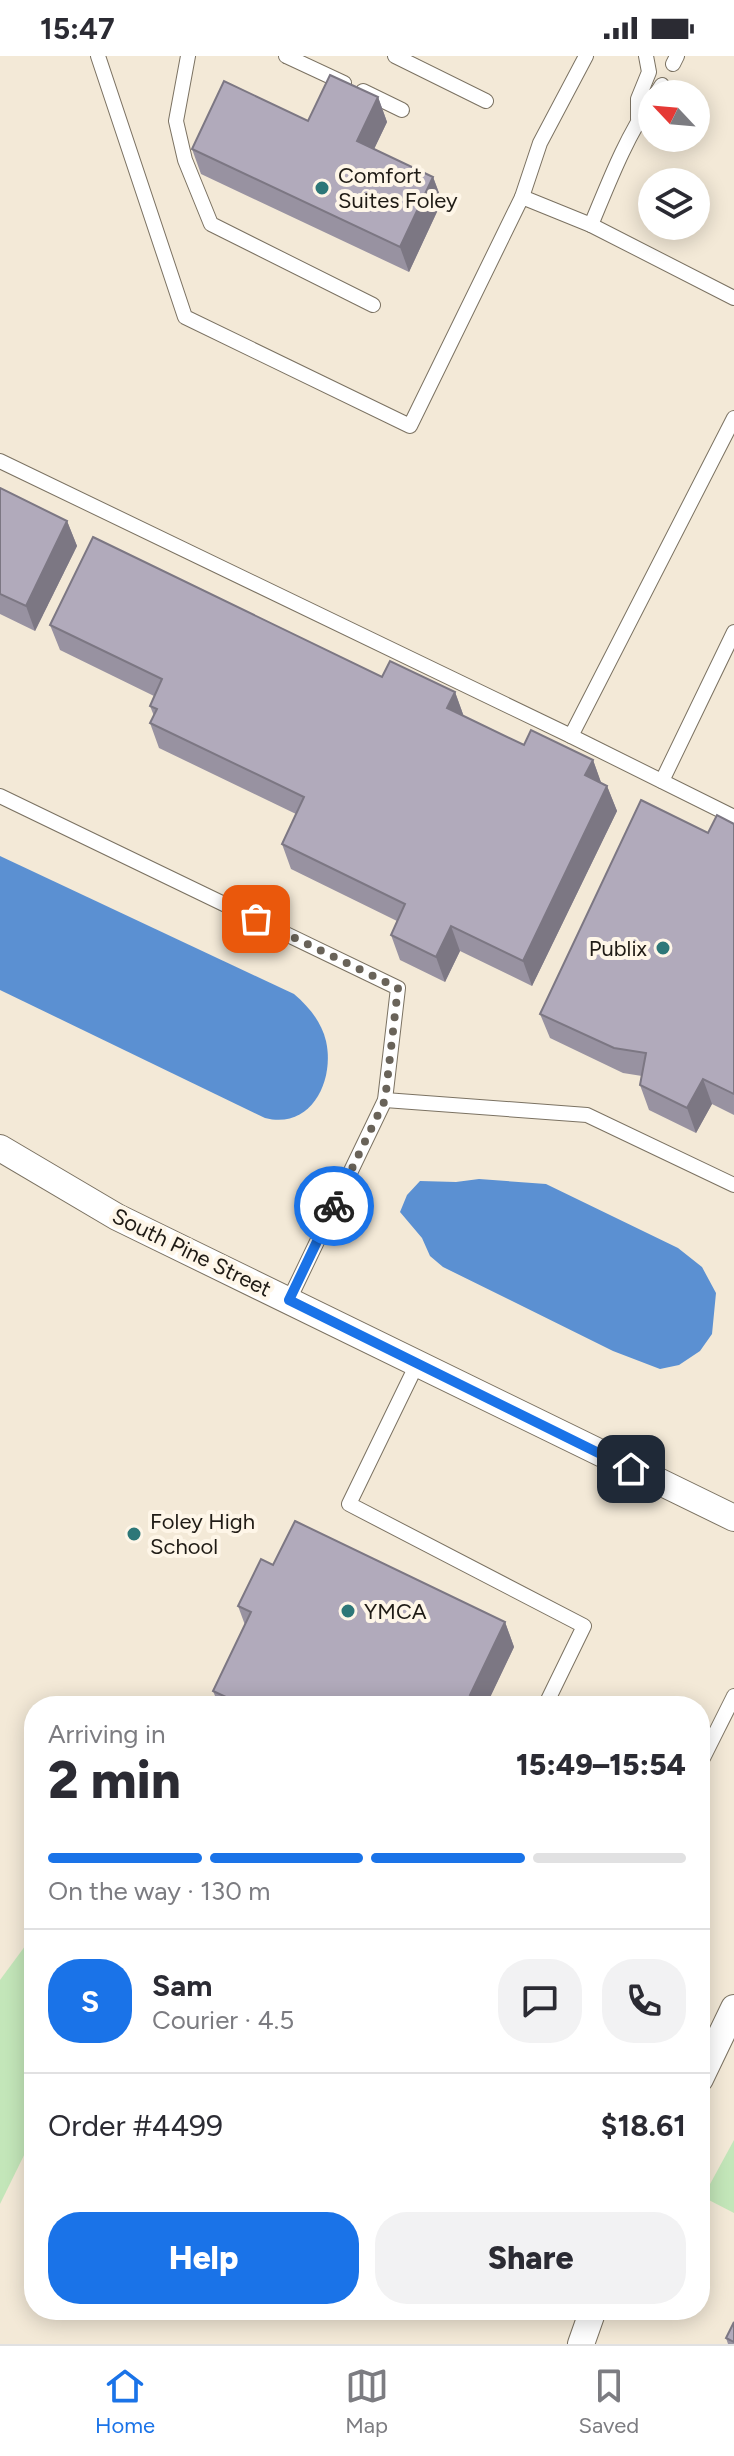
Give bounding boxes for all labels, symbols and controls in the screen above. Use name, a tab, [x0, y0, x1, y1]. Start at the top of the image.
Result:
text: 15:47	[40, 10, 115, 47]
north arrow	[638, 80, 710, 152]
map controls	[638, 80, 710, 240]
place label: Comfort Suites Foley	[338, 162, 458, 214]
button: layers	[638, 168, 710, 240]
marker: Comfort Suites Foley	[313, 179, 331, 197]
pin	[222, 885, 290, 953]
icon: bag	[234, 897, 278, 941]
place label: Publix	[589, 935, 648, 962]
marker: Publix	[654, 939, 672, 957]
courier	[294, 1166, 374, 1246]
icon: bike	[312, 1184, 356, 1228]
street label: South Pine Street	[108, 1202, 276, 1303]
pin	[597, 1435, 665, 1503]
icon: home	[609, 1447, 653, 1491]
place label: Foley High School	[150, 1508, 255, 1560]
marker: Foley High School	[125, 1525, 143, 1543]
place label: YMCA	[364, 1598, 427, 1625]
marker: YMCA	[339, 1602, 357, 1620]
text: Arriving in	[48, 1718, 166, 1750]
text: 15:49–15:54	[516, 1746, 686, 1783]
text: 2 min	[48, 1749, 181, 1811]
text: On the way · 130 m	[48, 1875, 270, 1907]
button: chat	[498, 1959, 582, 2043]
button: phone	[602, 1959, 686, 2043]
text: Sam	[152, 1967, 212, 2004]
text: S	[81, 1983, 99, 2020]
text: Courier · 4.5	[152, 2004, 294, 2036]
text: Order #4499	[48, 2107, 223, 2144]
text: $18.61	[601, 2107, 686, 2144]
button: Help	[48, 2212, 359, 2304]
button: Share	[375, 2212, 686, 2304]
tab: Home	[95, 2364, 155, 2439]
tab: Map	[345, 2364, 389, 2439]
tab: Saved	[578, 2364, 639, 2439]

